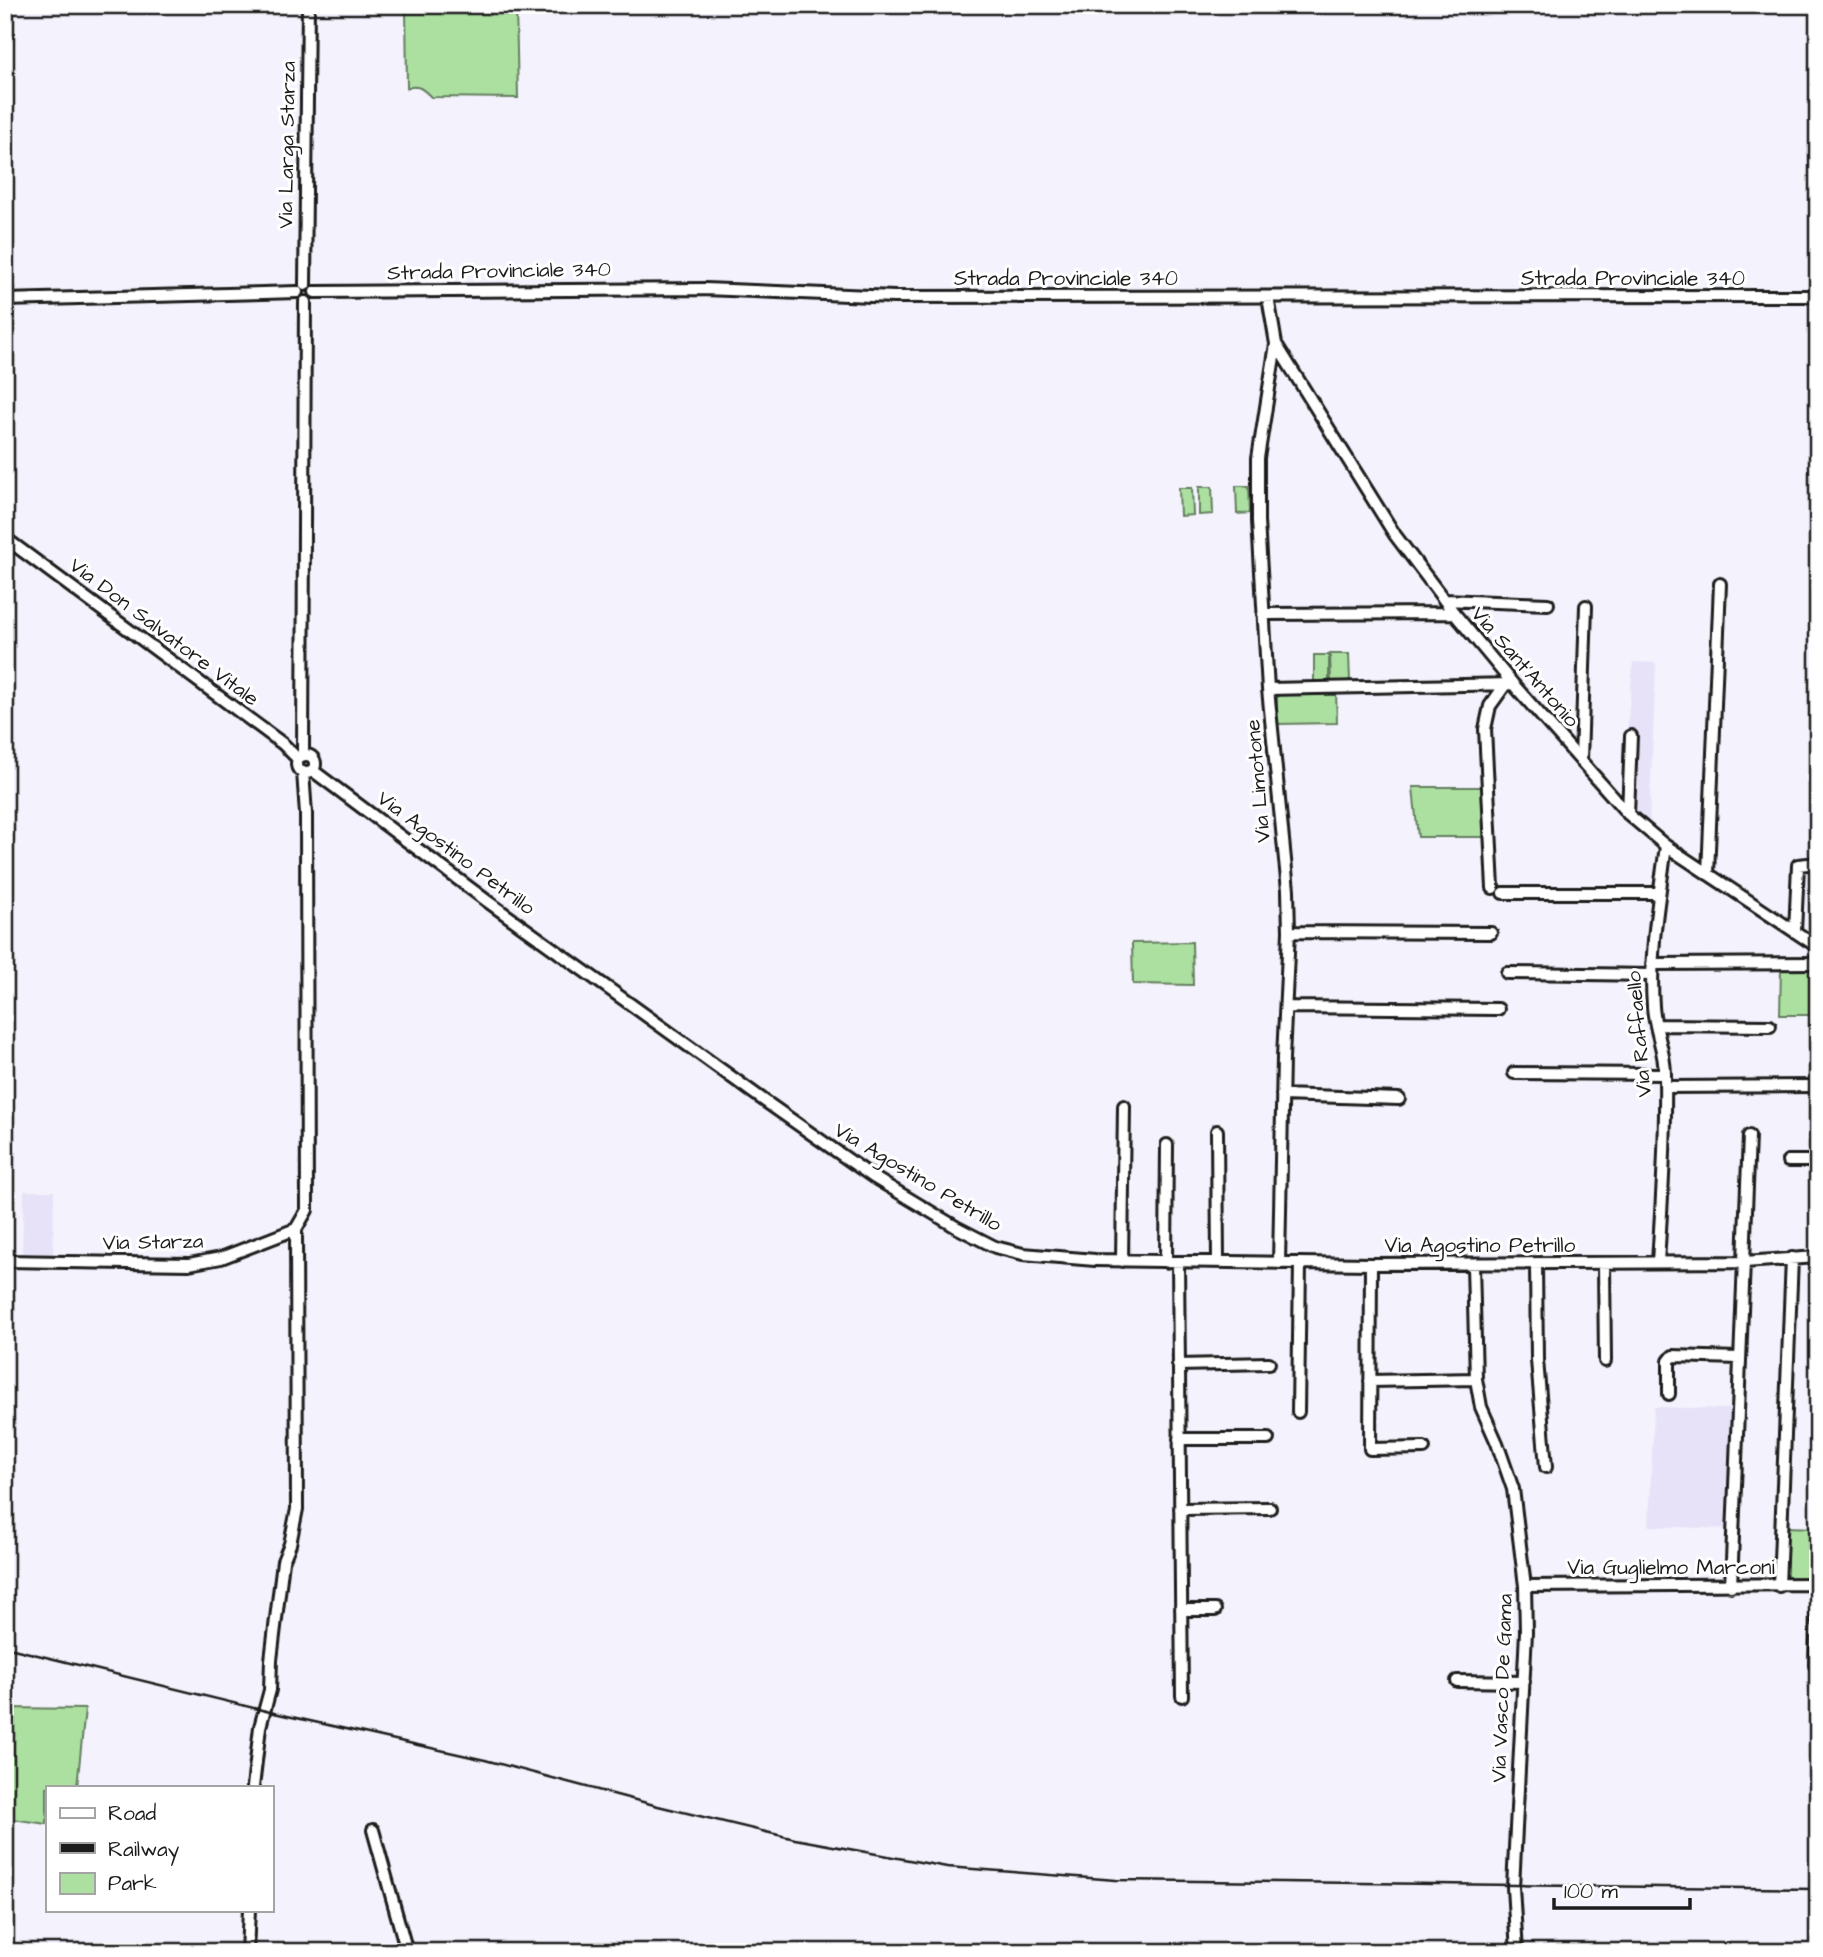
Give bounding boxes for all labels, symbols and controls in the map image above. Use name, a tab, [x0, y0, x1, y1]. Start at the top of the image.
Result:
street label: Via Larga Starza	[271, 61, 305, 229]
street label: Strada Provinciale 340	[387, 255, 611, 287]
street label: Strada Provinciale 340	[954, 264, 1178, 293]
street label: Strada Provinciale 340	[1521, 264, 1745, 293]
street label: Via Don Salvatore Vitale	[63, 551, 265, 713]
street label: Via Sant'Antonio	[1464, 600, 1586, 734]
street label: Via Limotone	[1238, 718, 1278, 844]
street label: Via Agostino Petrillo	[370, 784, 541, 924]
street label: Via Raffaello	[1619, 970, 1659, 1098]
street label: Via Agostino Petrillo	[828, 1115, 1007, 1240]
street label: Via Starza	[102, 1227, 204, 1257]
street label: Via Agostino Petrillo	[1385, 1231, 1576, 1262]
street label: Via Guglielmo Marconi	[1567, 1553, 1775, 1584]
street label: Via Vasco De Gama	[1484, 1593, 1520, 1783]
legend	[46, 1786, 273, 1912]
text: Road	[108, 1799, 156, 1828]
text: Railway	[108, 1835, 180, 1866]
scale bar	[1554, 1866, 1690, 1910]
text: Park	[108, 1869, 157, 1898]
text: 100 m	[1564, 1877, 1619, 1906]

